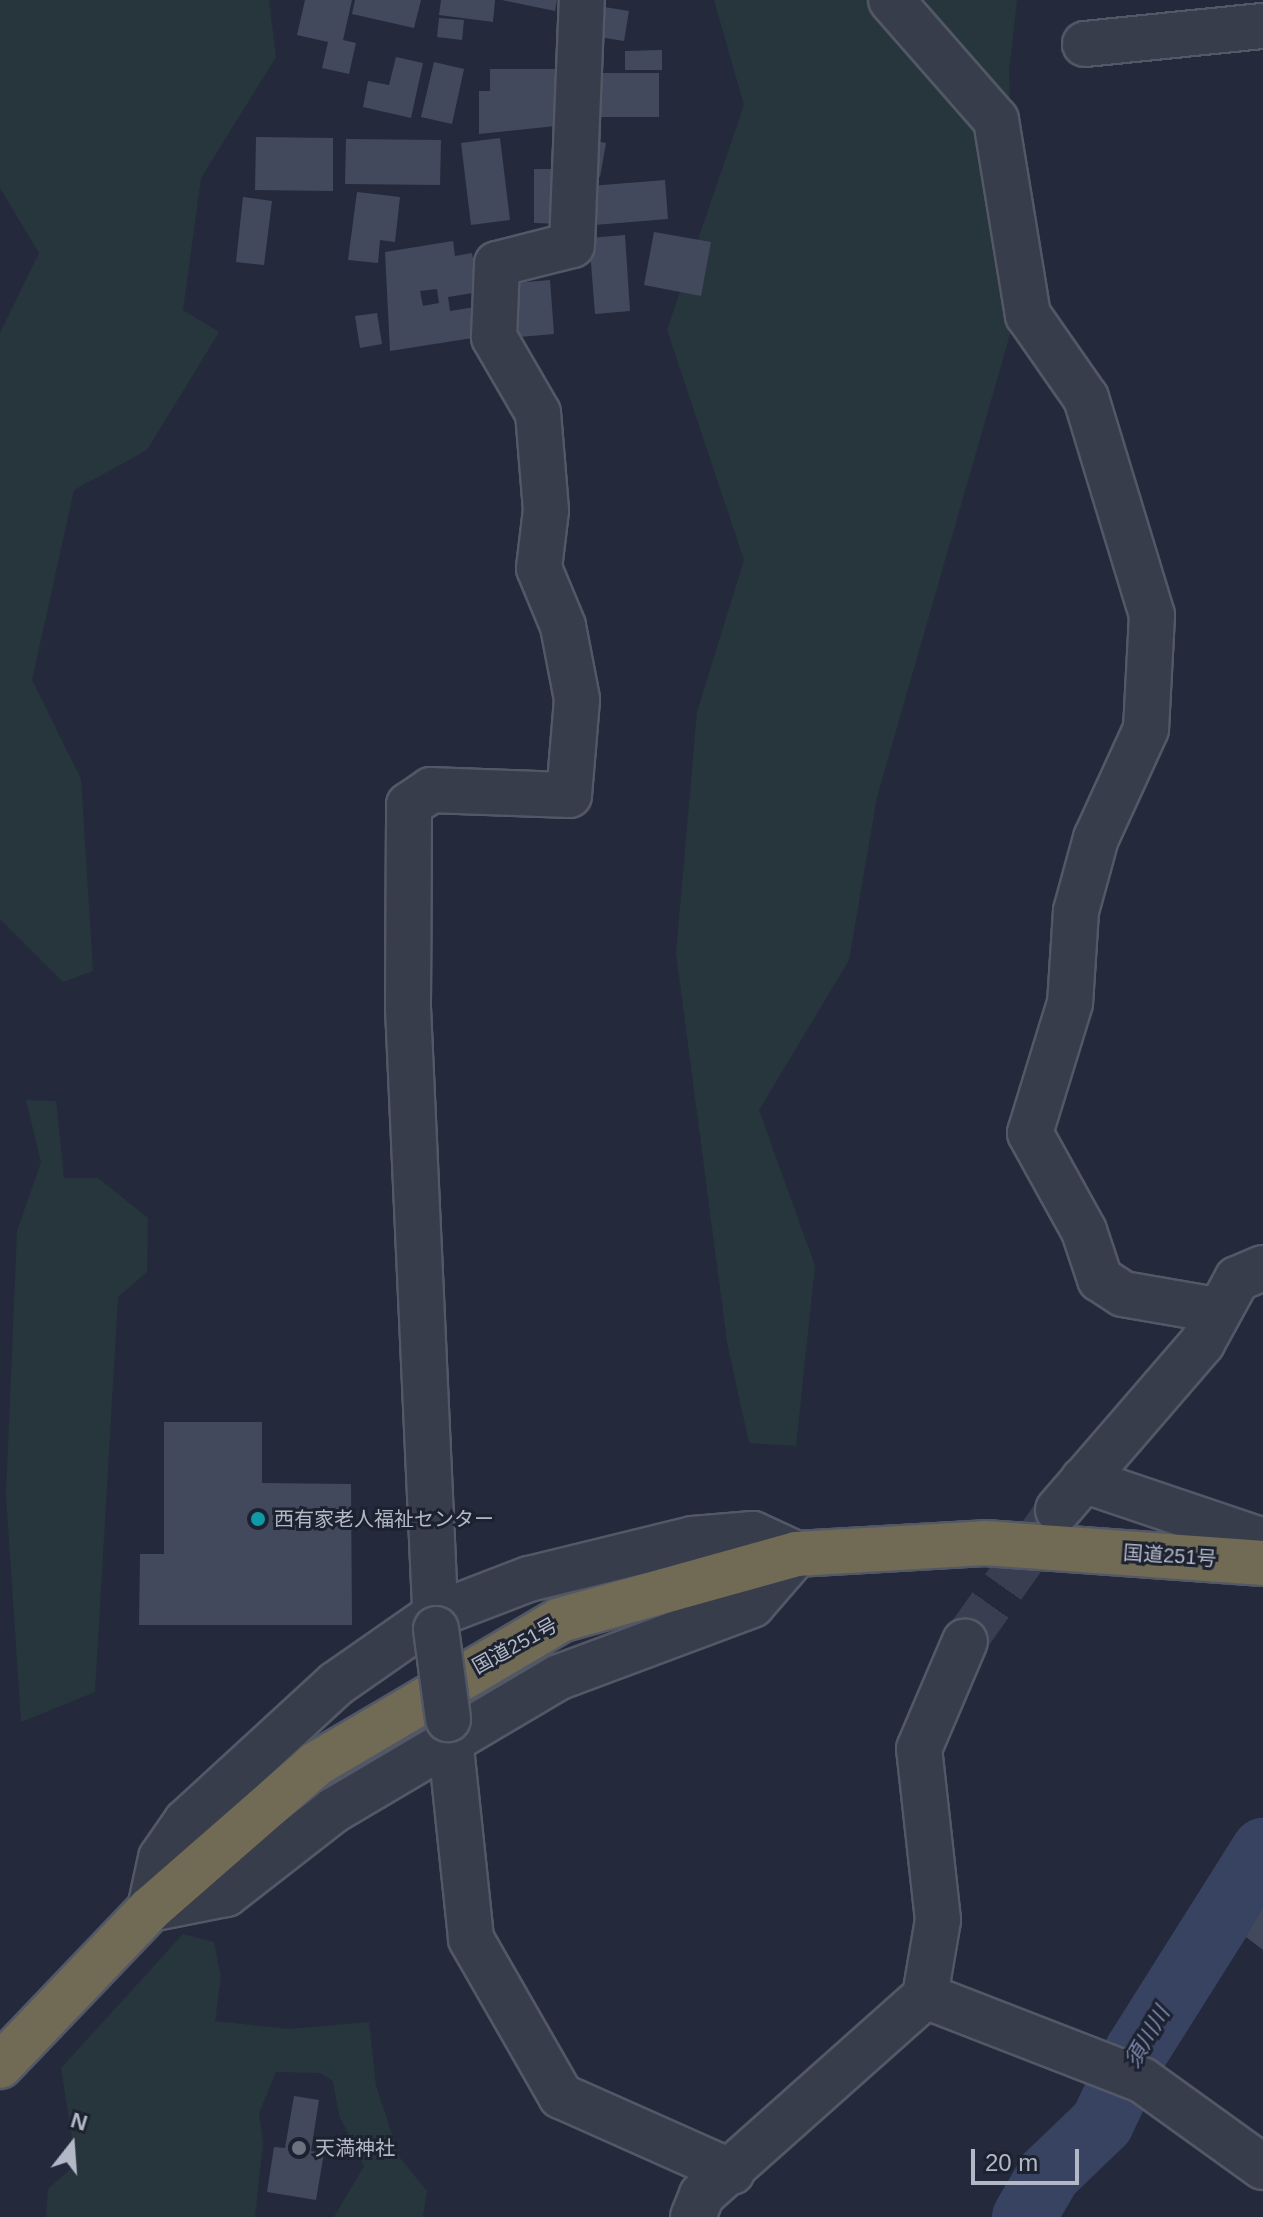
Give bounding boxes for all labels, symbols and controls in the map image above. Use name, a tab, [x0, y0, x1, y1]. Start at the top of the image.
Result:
place label: 西有家老人福祉センター	[274, 1507, 494, 1531]
marker: 西有家老人福祉センター	[249, 1510, 267, 1528]
street label: 国道251号	[1123, 1541, 1217, 1571]
street label: 国道251号	[468, 1613, 562, 1679]
water label: 須川川	[1119, 2002, 1175, 2072]
north arrow	[32, 2105, 112, 2185]
text: N	[68, 2107, 90, 2136]
scale bar	[975, 2133, 1083, 2183]
place label: 天満神社	[315, 2136, 395, 2160]
marker: 天満神社	[290, 2139, 308, 2157]
text: 20 m	[985, 2149, 1038, 2176]

